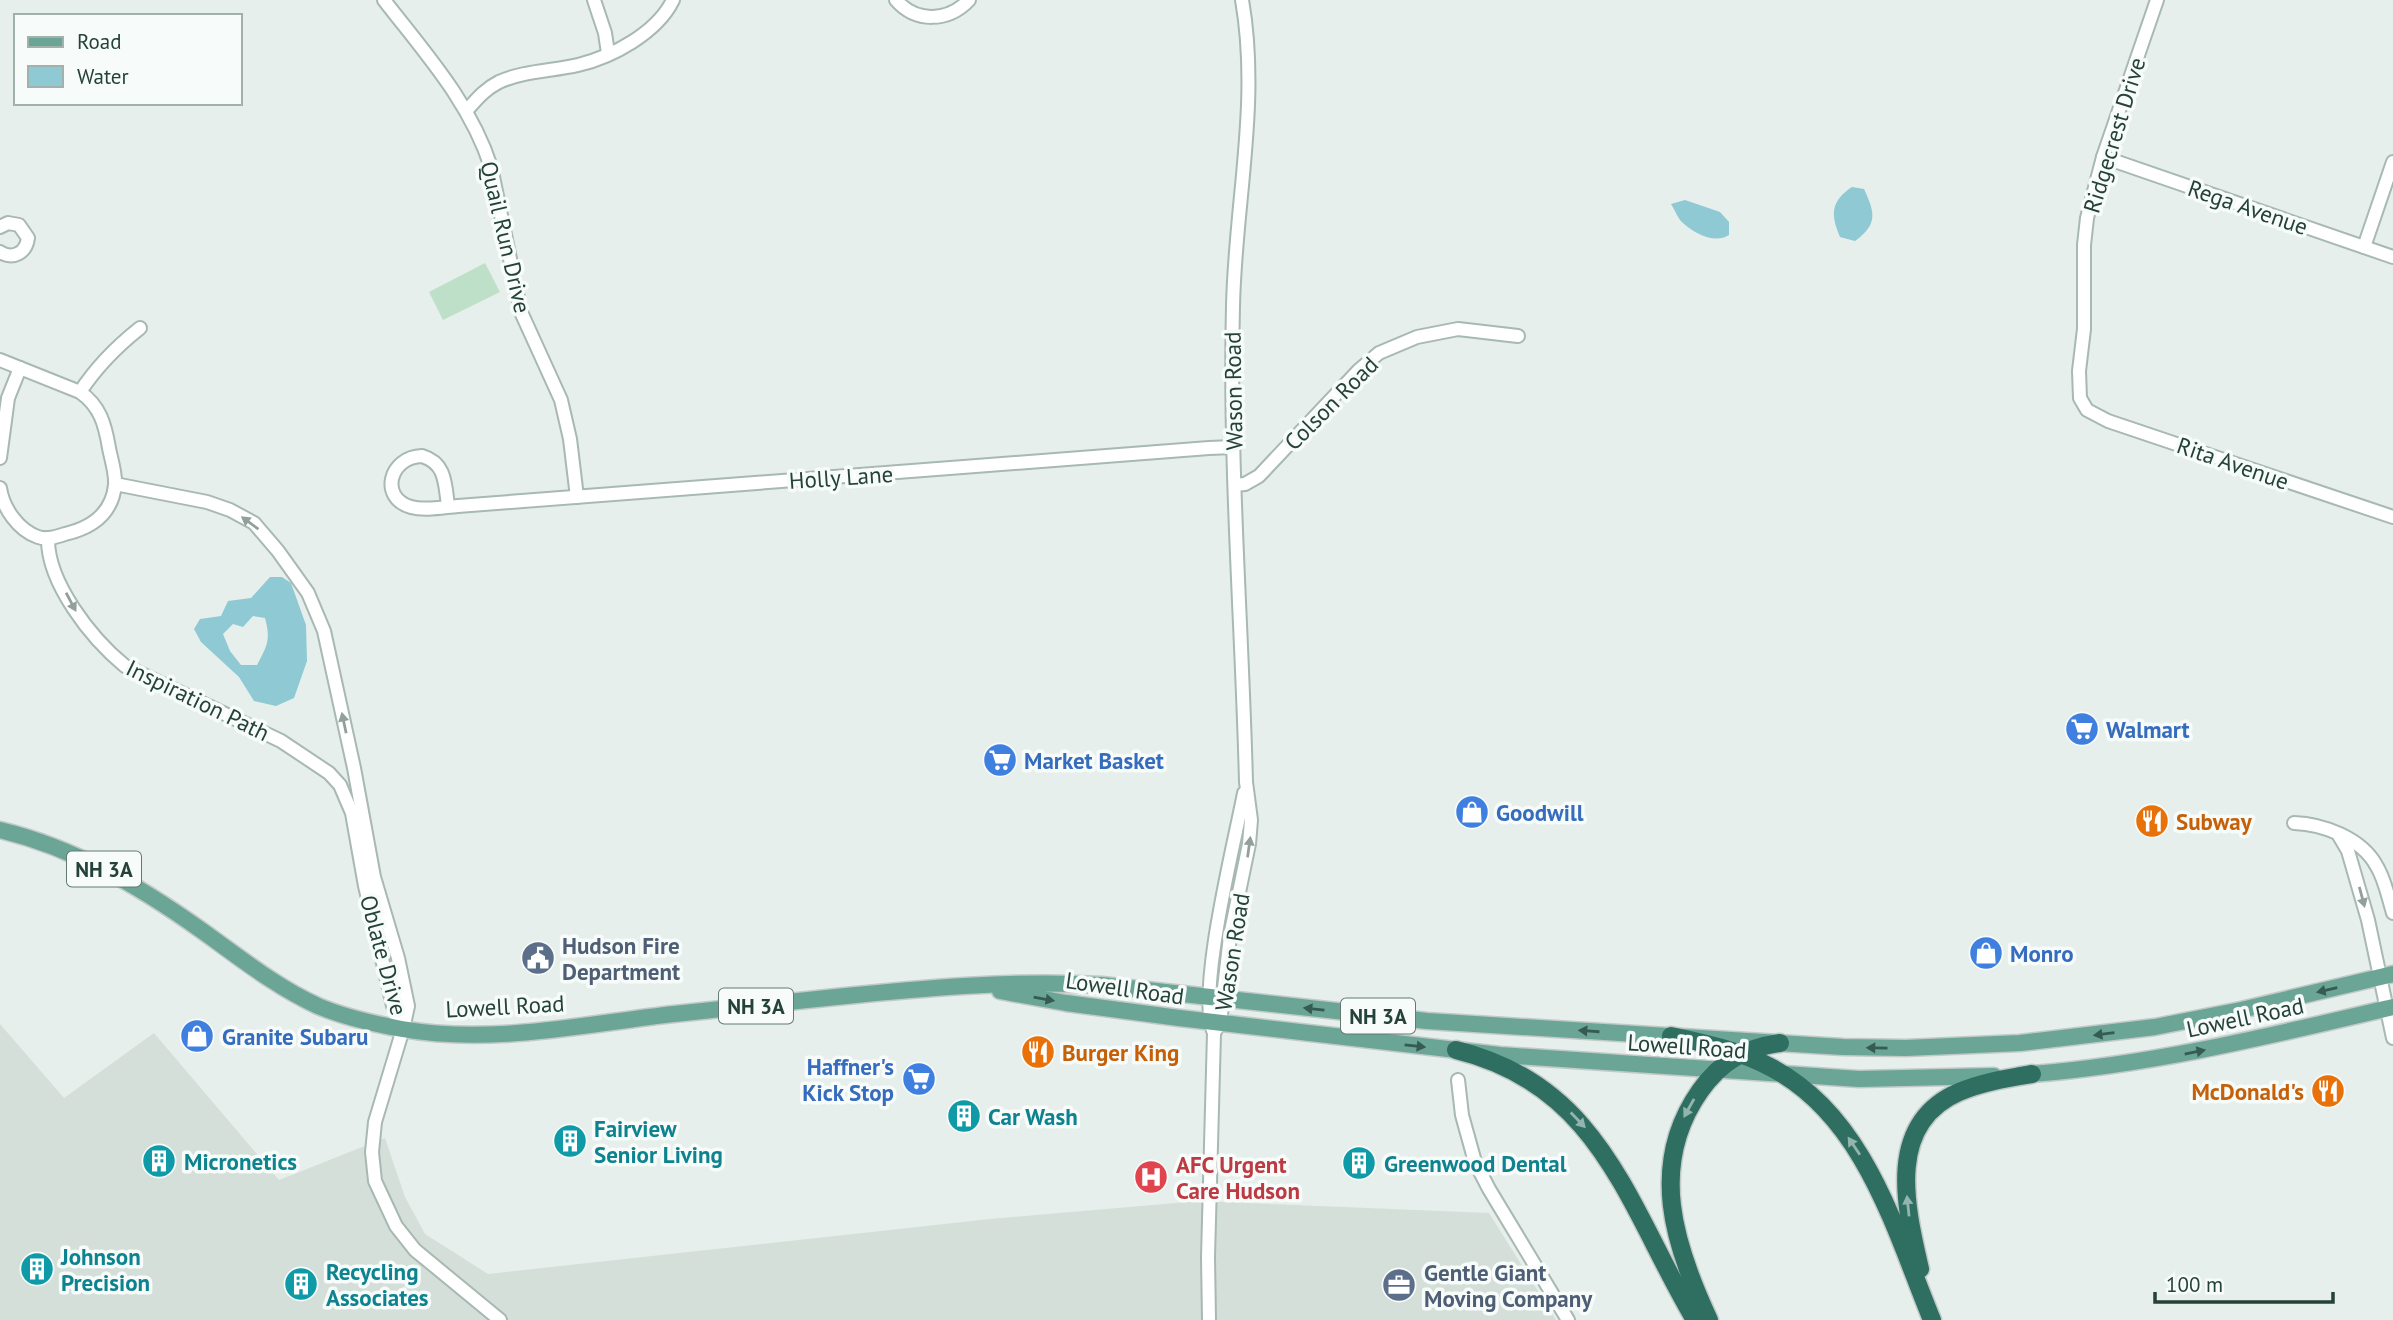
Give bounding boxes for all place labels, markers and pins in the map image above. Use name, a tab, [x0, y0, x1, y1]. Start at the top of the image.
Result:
supermarket icon: Walmart	[2063, 710, 2101, 748]
place label: Walmart	[2106, 715, 2190, 744]
supermarket icon: Market Basket	[981, 741, 1019, 779]
place label: Market Basket	[1024, 746, 1164, 775]
shop icon: Goodwill	[1453, 793, 1491, 831]
place label: Goodwill	[1496, 798, 1584, 827]
restaurant icon: Subway	[2133, 802, 2171, 840]
place label: Subway	[2176, 807, 2253, 836]
place label: Hudson Fire Department	[562, 931, 680, 986]
shop icon: Monro	[1967, 934, 2005, 972]
public building icon: Hudson Fire Department	[519, 939, 557, 977]
place label: Monro	[2010, 939, 2074, 968]
shop icon: Granite Subaru	[178, 1017, 216, 1055]
place label: Granite Subaru	[222, 1022, 368, 1051]
restaurant icon: Burger King	[1019, 1033, 1057, 1071]
place label: Burger King	[1062, 1038, 1179, 1067]
place label: Haffner's Kick Stop	[802, 1052, 894, 1107]
supermarket icon: Haffner's Kick Stop	[900, 1060, 938, 1098]
restaurant icon: McDonald's	[2309, 1072, 2347, 1110]
place label: McDonald's	[2191, 1077, 2304, 1106]
building icon: Car Wash	[945, 1097, 983, 1135]
place label: Car Wash	[988, 1102, 1078, 1131]
place label: Fairview Senior Living	[594, 1114, 723, 1169]
building icon: Fairview Senior Living	[551, 1122, 589, 1160]
building icon: Micronetics	[140, 1142, 178, 1180]
building icon: Greenwood Dental	[1340, 1144, 1378, 1182]
place label: Micronetics	[184, 1147, 297, 1176]
place label: Greenwood Dental	[1384, 1149, 1567, 1178]
place label: AFC Urgent Care Hudson	[1176, 1150, 1300, 1205]
hospital icon: AFC Urgent Care Hudson	[1132, 1158, 1170, 1196]
place label: Johnson Precision	[60, 1242, 150, 1297]
building icon: Johnson Precision	[18, 1250, 56, 1288]
place label: Recycling Associates	[326, 1257, 429, 1312]
place label: Gentle Giant Moving Company	[1424, 1258, 1593, 1313]
building icon: Recycling Associates	[282, 1265, 320, 1303]
office icon: Gentle Giant Moving Company	[1380, 1266, 1418, 1304]

